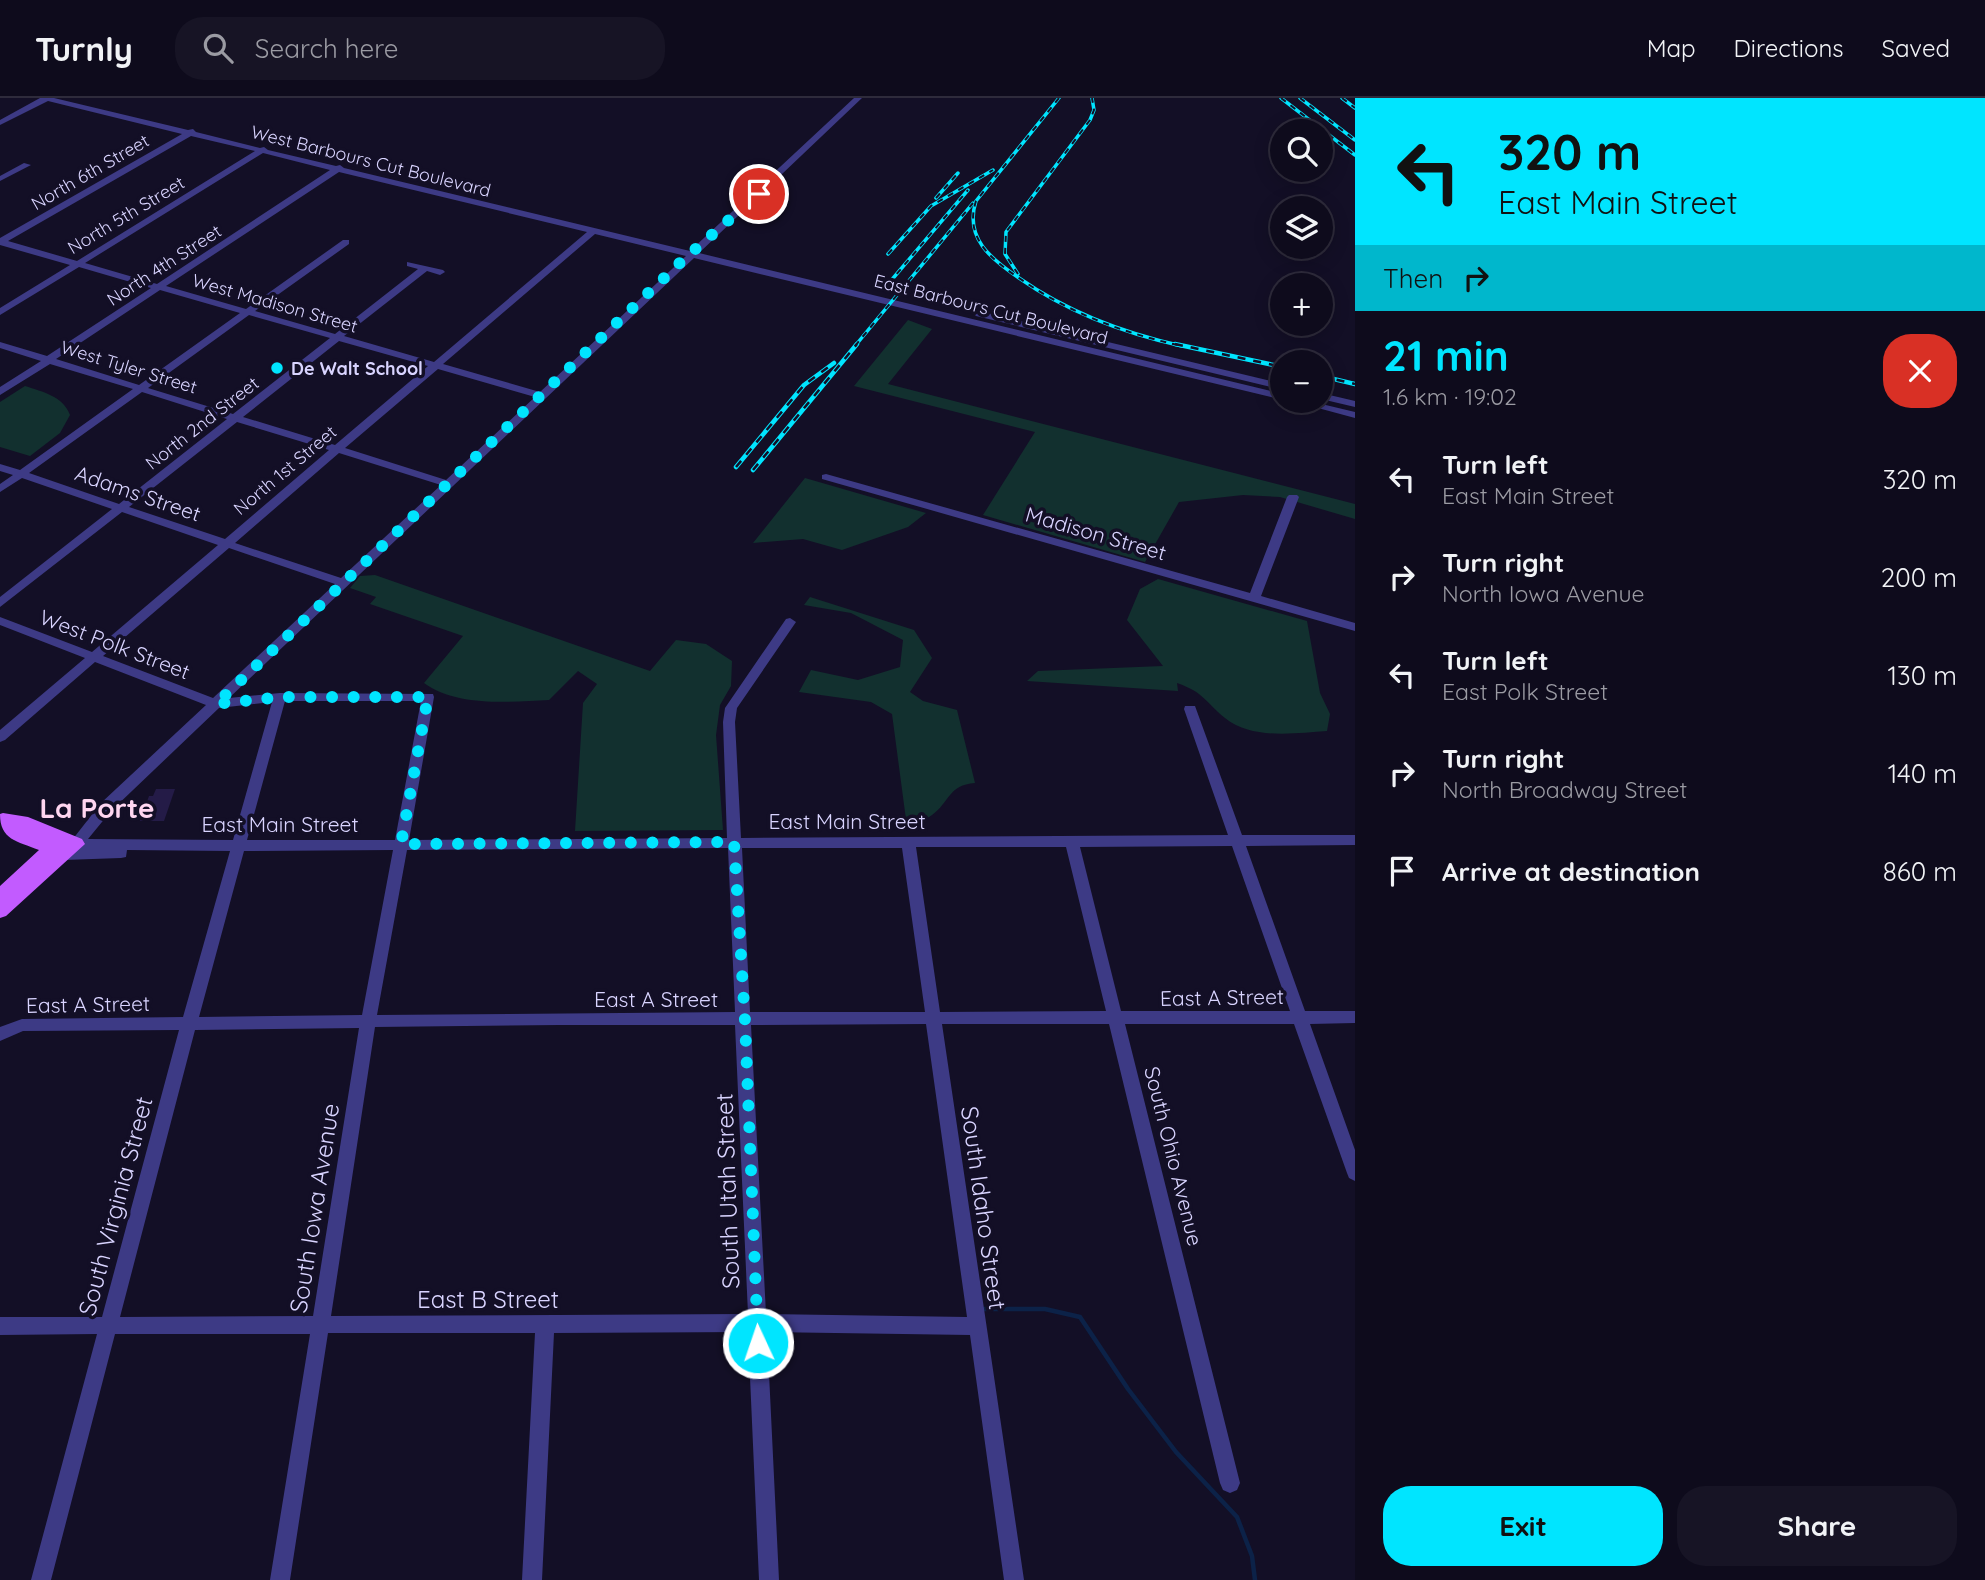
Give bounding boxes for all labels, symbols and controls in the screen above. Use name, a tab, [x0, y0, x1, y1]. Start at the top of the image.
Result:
search box	[175, 17, 665, 80]
text: Turnly	[35, 28, 133, 69]
icon: search	[199, 29, 237, 67]
text: Search here	[255, 32, 398, 65]
text: Map	[1647, 33, 1696, 63]
text: Directions	[1734, 33, 1844, 63]
text: Saved	[1882, 33, 1950, 63]
map controls	[1270, 119, 1333, 413]
button: search	[1270, 119, 1333, 182]
street label: West Barbours Cut Boulevard	[249, 120, 493, 202]
text: 320 m	[1498, 121, 1641, 182]
icon: left	[1383, 126, 1474, 217]
street label: North 6th Street	[27, 129, 153, 215]
pin	[729, 164, 789, 224]
street label: North 5th Street	[63, 171, 189, 259]
icon: arrive	[740, 175, 778, 213]
text: East Main Street	[1498, 182, 1738, 222]
button: layers	[1270, 196, 1333, 259]
street label: North 4th Street	[102, 219, 226, 311]
icon: right	[1457, 259, 1495, 297]
text: Then	[1383, 262, 1443, 295]
street label: West Madison Street	[190, 268, 360, 338]
street label: East Barbours Cut Boulevard	[872, 269, 1110, 349]
button: +	[1270, 273, 1333, 336]
text: 21 min	[1383, 329, 1509, 382]
button: close	[1883, 334, 1957, 408]
street label: West Tyler Street	[58, 335, 200, 399]
button: −	[1270, 350, 1333, 413]
place label: De Walt School	[291, 357, 423, 380]
marker: De Walt School	[269, 360, 285, 376]
street label: North 2nd Street	[141, 372, 263, 474]
text: 1.6 km · 19:02	[1383, 382, 1517, 411]
street label: North 1st Street	[229, 420, 341, 520]
text: Turn left	[1442, 448, 1549, 481]
street label: Adams Street	[72, 459, 204, 527]
icon: left	[1383, 460, 1421, 498]
text: 320 m	[1883, 463, 1957, 496]
text: East Main Street	[1442, 481, 1614, 510]
street label: Madison Street	[1023, 501, 1169, 565]
text: Turn right	[1442, 546, 1564, 579]
icon: right	[1383, 558, 1421, 596]
text: 200 m	[1881, 561, 1957, 594]
text: North Iowa Avenue	[1442, 579, 1645, 608]
street label: West Polk Street	[36, 603, 194, 685]
text: Turn left	[1442, 644, 1549, 677]
icon: left	[1383, 656, 1421, 694]
text: 130 m	[1887, 659, 1957, 692]
text: East Polk Street	[1442, 677, 1608, 706]
text: Turn right	[1442, 742, 1564, 775]
icon: right	[1383, 754, 1421, 792]
text: 140 m	[1888, 757, 1957, 790]
text: North Broadway Street	[1442, 775, 1687, 804]
district label: La Porte	[39, 790, 155, 825]
street label: East Main Street	[768, 808, 926, 834]
street label: East Main Street	[201, 811, 359, 837]
icon: arrive	[1383, 852, 1421, 890]
text: Arrive at destination	[1442, 855, 1700, 888]
text: 860 m	[1883, 855, 1957, 888]
street label: East A Street	[1160, 983, 1284, 1011]
street label: East A Street	[594, 986, 718, 1012]
street label: East A Street	[26, 990, 150, 1018]
street label: South Ohio Avenue	[1139, 1064, 1209, 1248]
street label: South Virginia Street	[71, 1093, 159, 1319]
street label: South Utah Street	[709, 1093, 745, 1289]
street label: South Iowa Avenue	[283, 1101, 345, 1315]
street label: South Idaho Street	[955, 1104, 1013, 1312]
street label: East B Street	[417, 1284, 559, 1314]
position arrow	[721, 1306, 795, 1380]
button: Exit	[1383, 1486, 1663, 1566]
button: Share	[1677, 1486, 1957, 1566]

